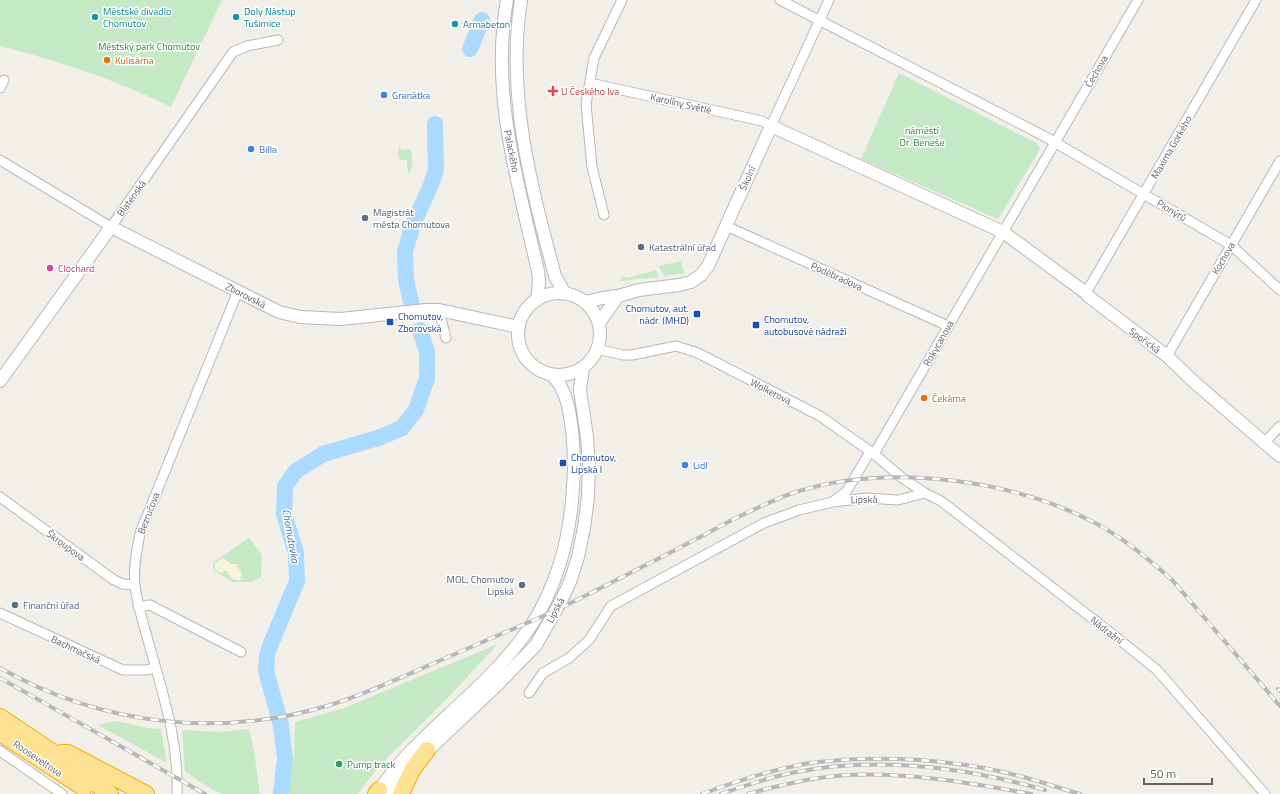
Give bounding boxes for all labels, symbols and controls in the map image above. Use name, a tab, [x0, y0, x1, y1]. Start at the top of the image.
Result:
place label: Městské divadlo Chomutov	[103, 4, 171, 31]
place label: Doly Nástup Tušimice	[244, 4, 296, 31]
marker: Městské divadlo Chomutov	[90, 12, 100, 22]
marker: Doly Nástup Tušimice	[231, 12, 241, 22]
place label: Armabeton	[463, 17, 510, 32]
marker: Armabeton	[450, 19, 460, 29]
park label: Městský park Chomutov	[98, 39, 200, 54]
street label: Čechova	[1081, 52, 1112, 90]
place label: Kulisárna	[115, 53, 154, 68]
marker: Kulisárna	[102, 55, 112, 65]
place label: U Českého lva	[561, 84, 619, 99]
marker: U Českého lva	[548, 86, 558, 96]
place label: Granátka	[392, 88, 430, 103]
street label: Karolíny Světlé	[649, 89, 713, 118]
marker: Granátka	[379, 90, 389, 100]
street label: Maxima Gorkého	[1147, 113, 1196, 182]
park label: náměstí Dr. Beneše	[899, 123, 945, 150]
street label: Palackého	[500, 129, 523, 174]
place label: Billa	[259, 142, 277, 157]
marker: Billa	[246, 144, 256, 154]
street label: Školní	[735, 163, 760, 193]
street label: Blatenská	[113, 177, 150, 220]
street label: Pionýrů	[1154, 196, 1189, 225]
place label: Magistrát města Chomutova	[373, 205, 450, 232]
marker: Magistrát města Chomutova	[360, 213, 370, 223]
street label: Kochova	[1208, 239, 1239, 277]
place label: Katastrální úřad	[649, 240, 716, 255]
marker: Katastrální úřad	[636, 242, 646, 252]
street label: Poděbradova	[808, 258, 865, 295]
place label: Clochard	[58, 261, 94, 276]
marker: Clochard	[45, 263, 55, 273]
street label: Zborovská	[223, 279, 269, 312]
place label: Chomutov, aut. nádr. (MHD)	[626, 301, 689, 328]
place label: Chomutov, Zborovská	[398, 309, 443, 336]
marker: Chomutov, aut. nádr. (MHD)	[692, 309, 702, 319]
place label: Chomutov, autobusové nádraží	[764, 312, 847, 339]
marker: Chomutov, Zborovská	[385, 317, 395, 327]
street label: Rokycanova	[919, 318, 958, 369]
marker: Chomutov, autobusové nádraží	[751, 320, 761, 330]
street label: Spořická	[1126, 324, 1164, 357]
street label: Wolkerova	[748, 375, 794, 408]
place label: Čekárna	[932, 391, 966, 406]
marker: Čekárna	[919, 393, 929, 403]
place label: Chomutov, Lipská I	[571, 450, 616, 477]
marker: Chomutov, Lipská I	[558, 458, 568, 468]
place label: Lidl	[693, 458, 708, 473]
marker: Lidl	[680, 460, 690, 470]
street label: Bezručova	[134, 490, 163, 536]
street label: Lipská	[851, 492, 877, 507]
water label: Chomutovka	[278, 508, 304, 565]
street label: Škroupova	[43, 526, 88, 565]
place label: MOL, Chomutov Lipská	[447, 572, 514, 599]
marker: MOL, Chomutov Lipská	[517, 580, 527, 590]
street label: Lipská	[543, 595, 568, 626]
place label: Finanční úřad	[23, 598, 79, 613]
marker: Finanční úřad	[10, 600, 20, 610]
street label: Nádražní	[1087, 613, 1127, 648]
street label: Bachmačská	[49, 631, 103, 667]
street label: Rooseveltova	[10, 736, 65, 781]
place label: Pump track	[347, 757, 395, 772]
marker: Pump track	[334, 759, 344, 769]
scale bar	[1144, 760, 1212, 786]
text: 50 m	[1150, 764, 1176, 783]

